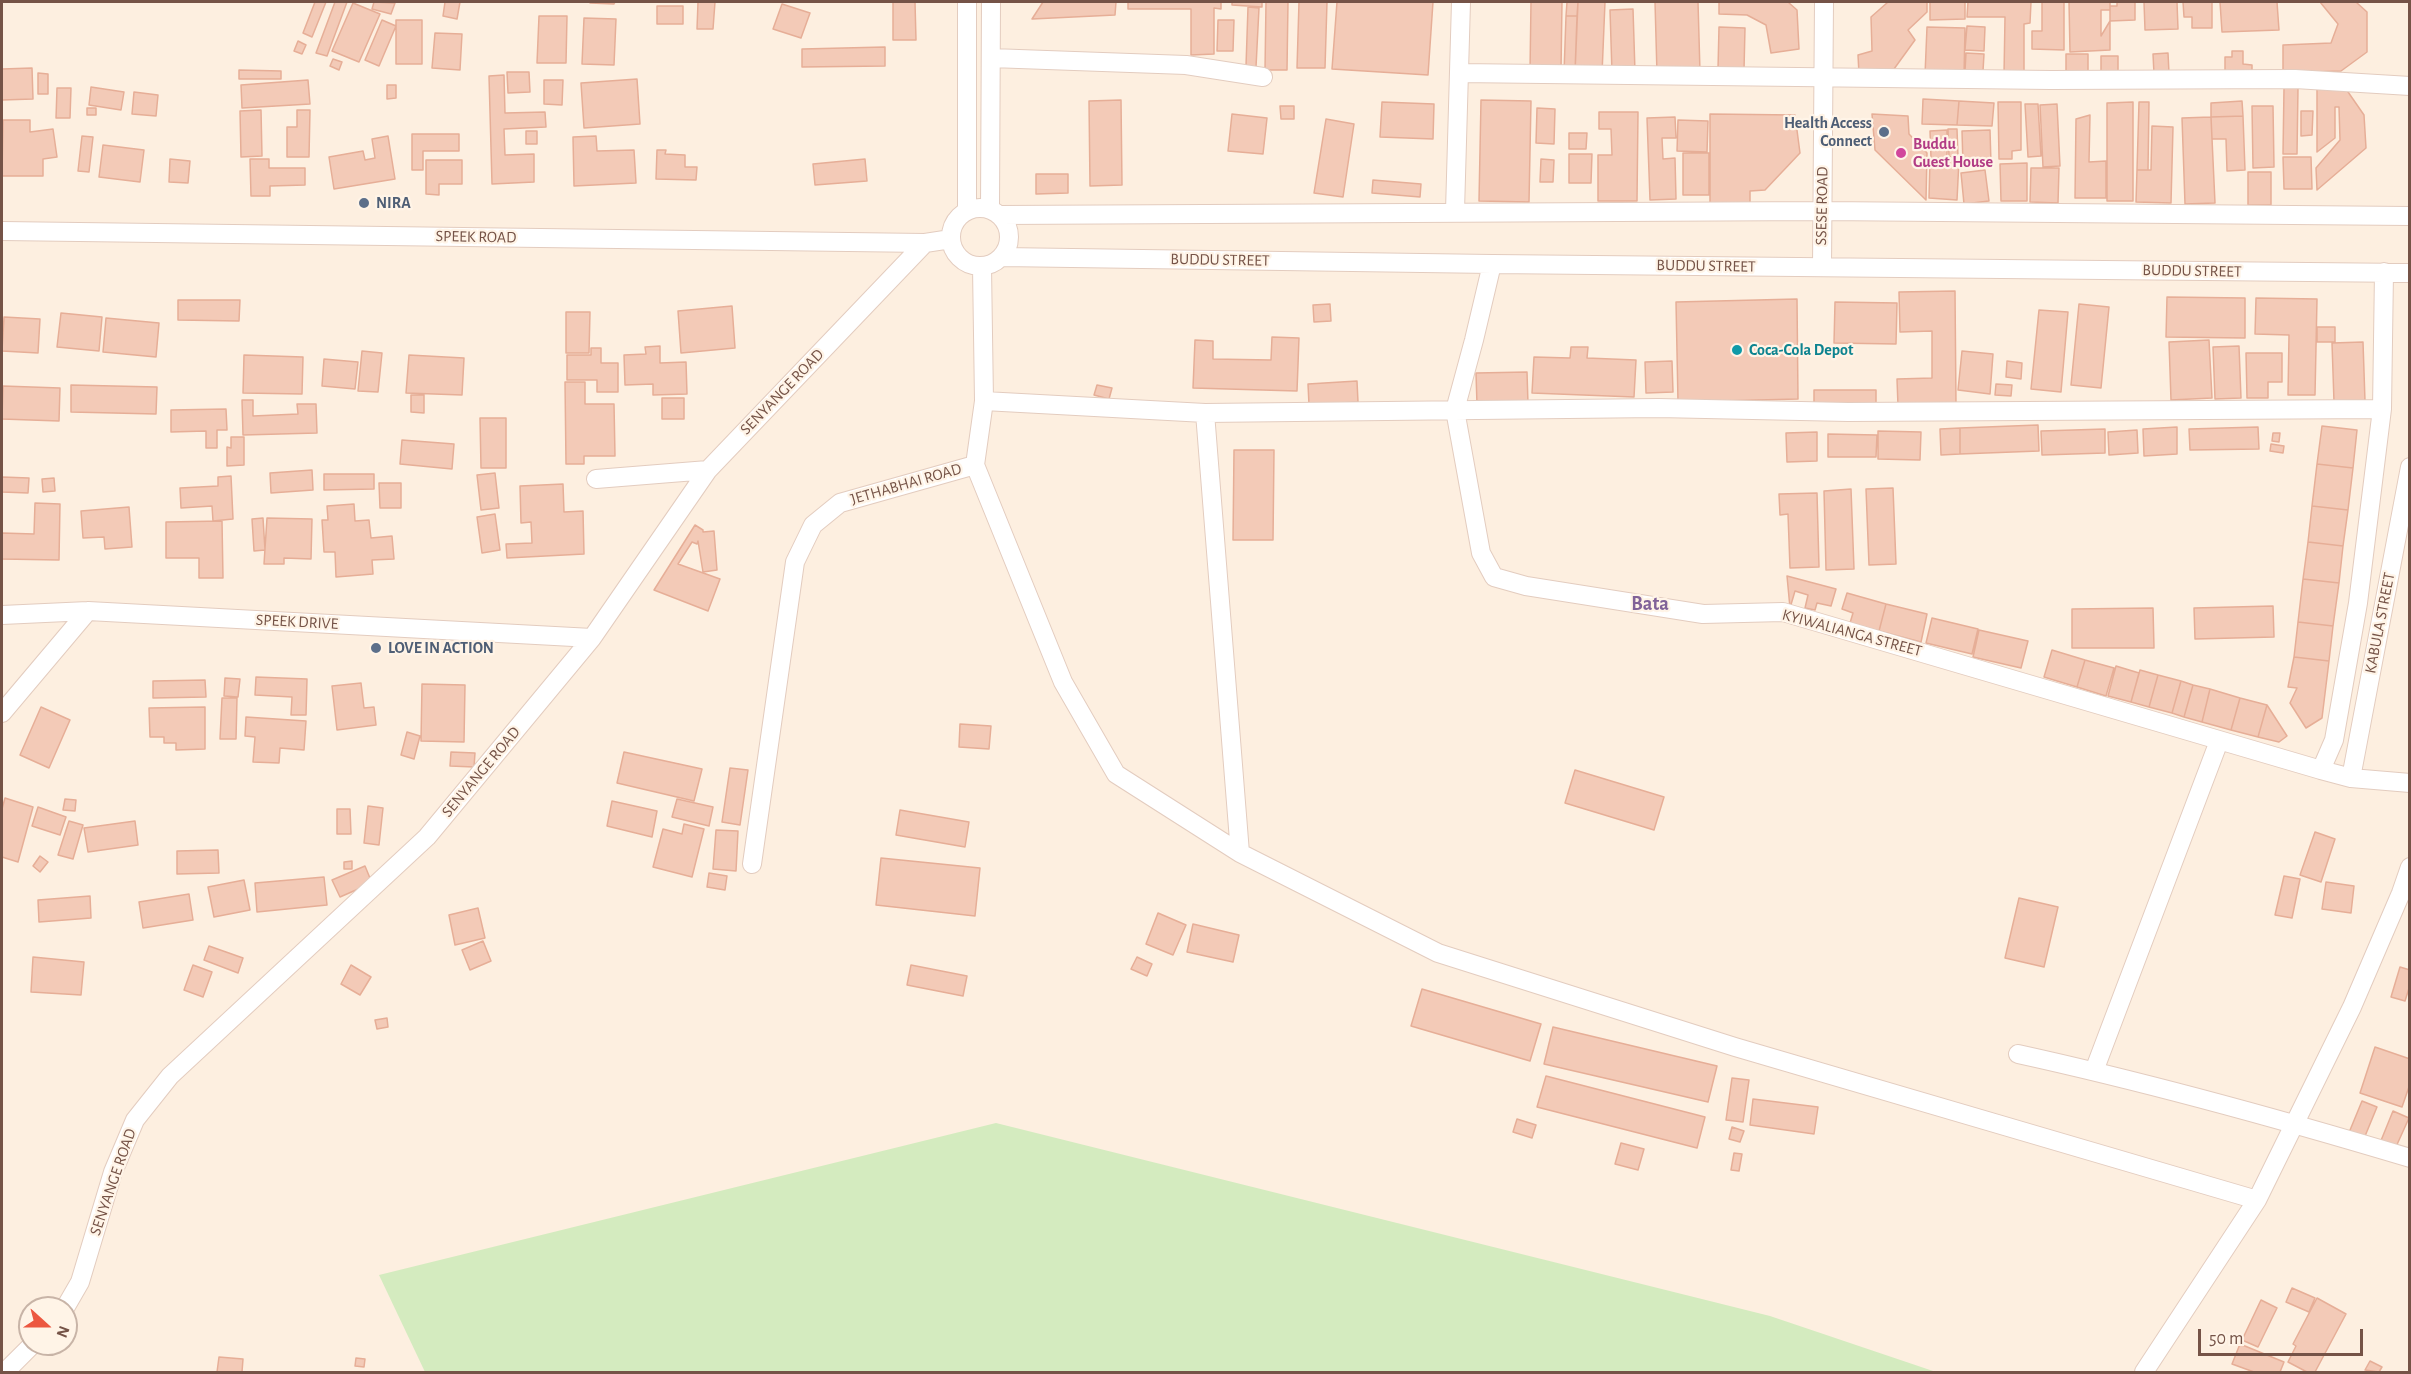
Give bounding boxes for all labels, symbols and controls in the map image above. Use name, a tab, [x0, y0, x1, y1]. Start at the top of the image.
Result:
place label: Health Access Connect	[1784, 113, 1872, 151]
marker: Health Access Connect	[1877, 125, 1891, 139]
place label: Buddu Guest House	[1913, 134, 1993, 172]
marker: Buddu Guest House	[1894, 146, 1908, 160]
street label: SSESE ROAD	[1812, 166, 1832, 246]
place label: NIRA	[376, 193, 411, 213]
marker: NIRA	[357, 196, 371, 210]
street label: SPEEK ROAD	[435, 227, 517, 247]
street label: BUDDU STREET	[1170, 250, 1270, 270]
street label: BUDDU STREET	[1656, 256, 1756, 276]
street label: BUDDU STREET	[2142, 261, 2242, 281]
place label: Coca-Cola Depot	[1749, 340, 1853, 360]
marker: Coca-Cola Depot	[1730, 343, 1744, 357]
street label: SENYANGE ROAD	[736, 345, 828, 439]
street label: JETHABHAI ROAD	[848, 459, 964, 509]
street label: KABULA STREET	[2361, 571, 2399, 675]
district label: Bata	[1631, 592, 1669, 616]
street label: KYIWALIANGA STREET	[1780, 605, 1924, 661]
street label: SPEEK DRIVE	[255, 610, 339, 634]
place label: LOVE IN ACTION	[388, 638, 494, 658]
marker: LOVE IN ACTION	[369, 641, 383, 655]
street label: SENYANGE ROAD	[438, 723, 524, 821]
street label: SENYANGE ROAD	[86, 1126, 140, 1238]
north arrow	[18, 1296, 78, 1356]
scale bar	[2201, 1317, 2366, 1355]
text: N	[53, 1324, 72, 1340]
text: 50 m	[2209, 1330, 2243, 1348]

